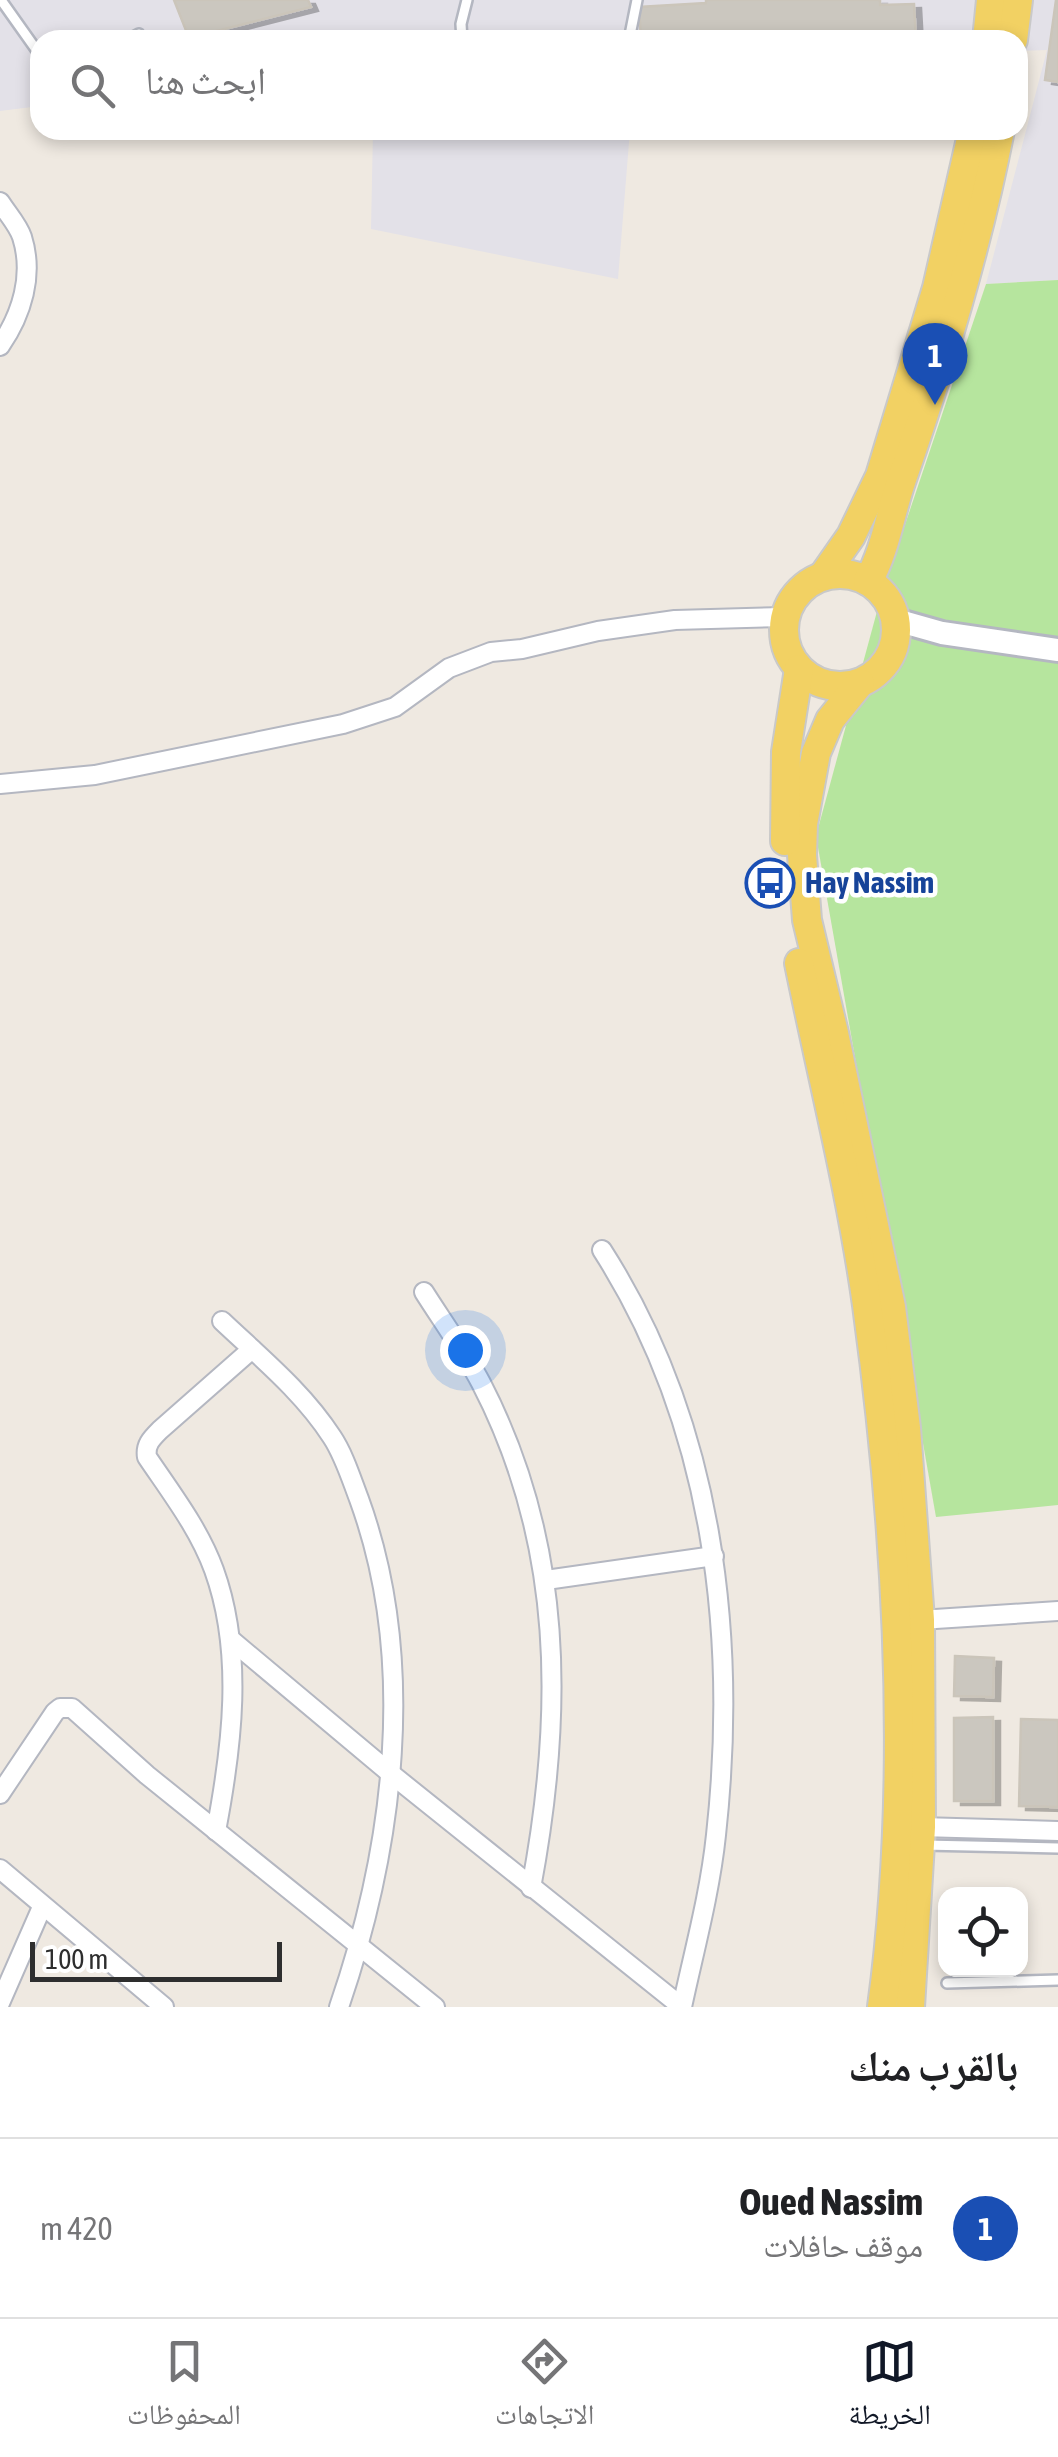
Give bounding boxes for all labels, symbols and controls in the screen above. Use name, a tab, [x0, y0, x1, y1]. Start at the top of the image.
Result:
search box	[30, 30, 1028, 140]
icon: search	[65, 58, 120, 113]
text: ابحث هنا	[145, 59, 266, 102]
pin: 1	[902, 322, 968, 405]
bus stop icon: Hay Nassim	[744, 857, 796, 909]
place label: Hay Nassim	[805, 865, 934, 899]
your location	[440, 1325, 491, 1376]
map controls	[938, 1887, 1028, 1977]
button: locate	[938, 1887, 1028, 1977]
scale bar	[30, 1937, 282, 1982]
text: 100 m	[45, 1943, 108, 1975]
text: بالقرب منك	[848, 2042, 1018, 2090]
text: Oued Nassim	[739, 2180, 923, 2223]
text: 420 m	[40, 2210, 113, 2247]
text: 1	[978, 2210, 993, 2247]
text: موقف حافلات	[763, 2227, 923, 2264]
tab: المحفوظات	[127, 2334, 241, 2442]
tab: الاتجاهات	[495, 2334, 594, 2442]
tab: الخريطة	[849, 2334, 931, 2442]

